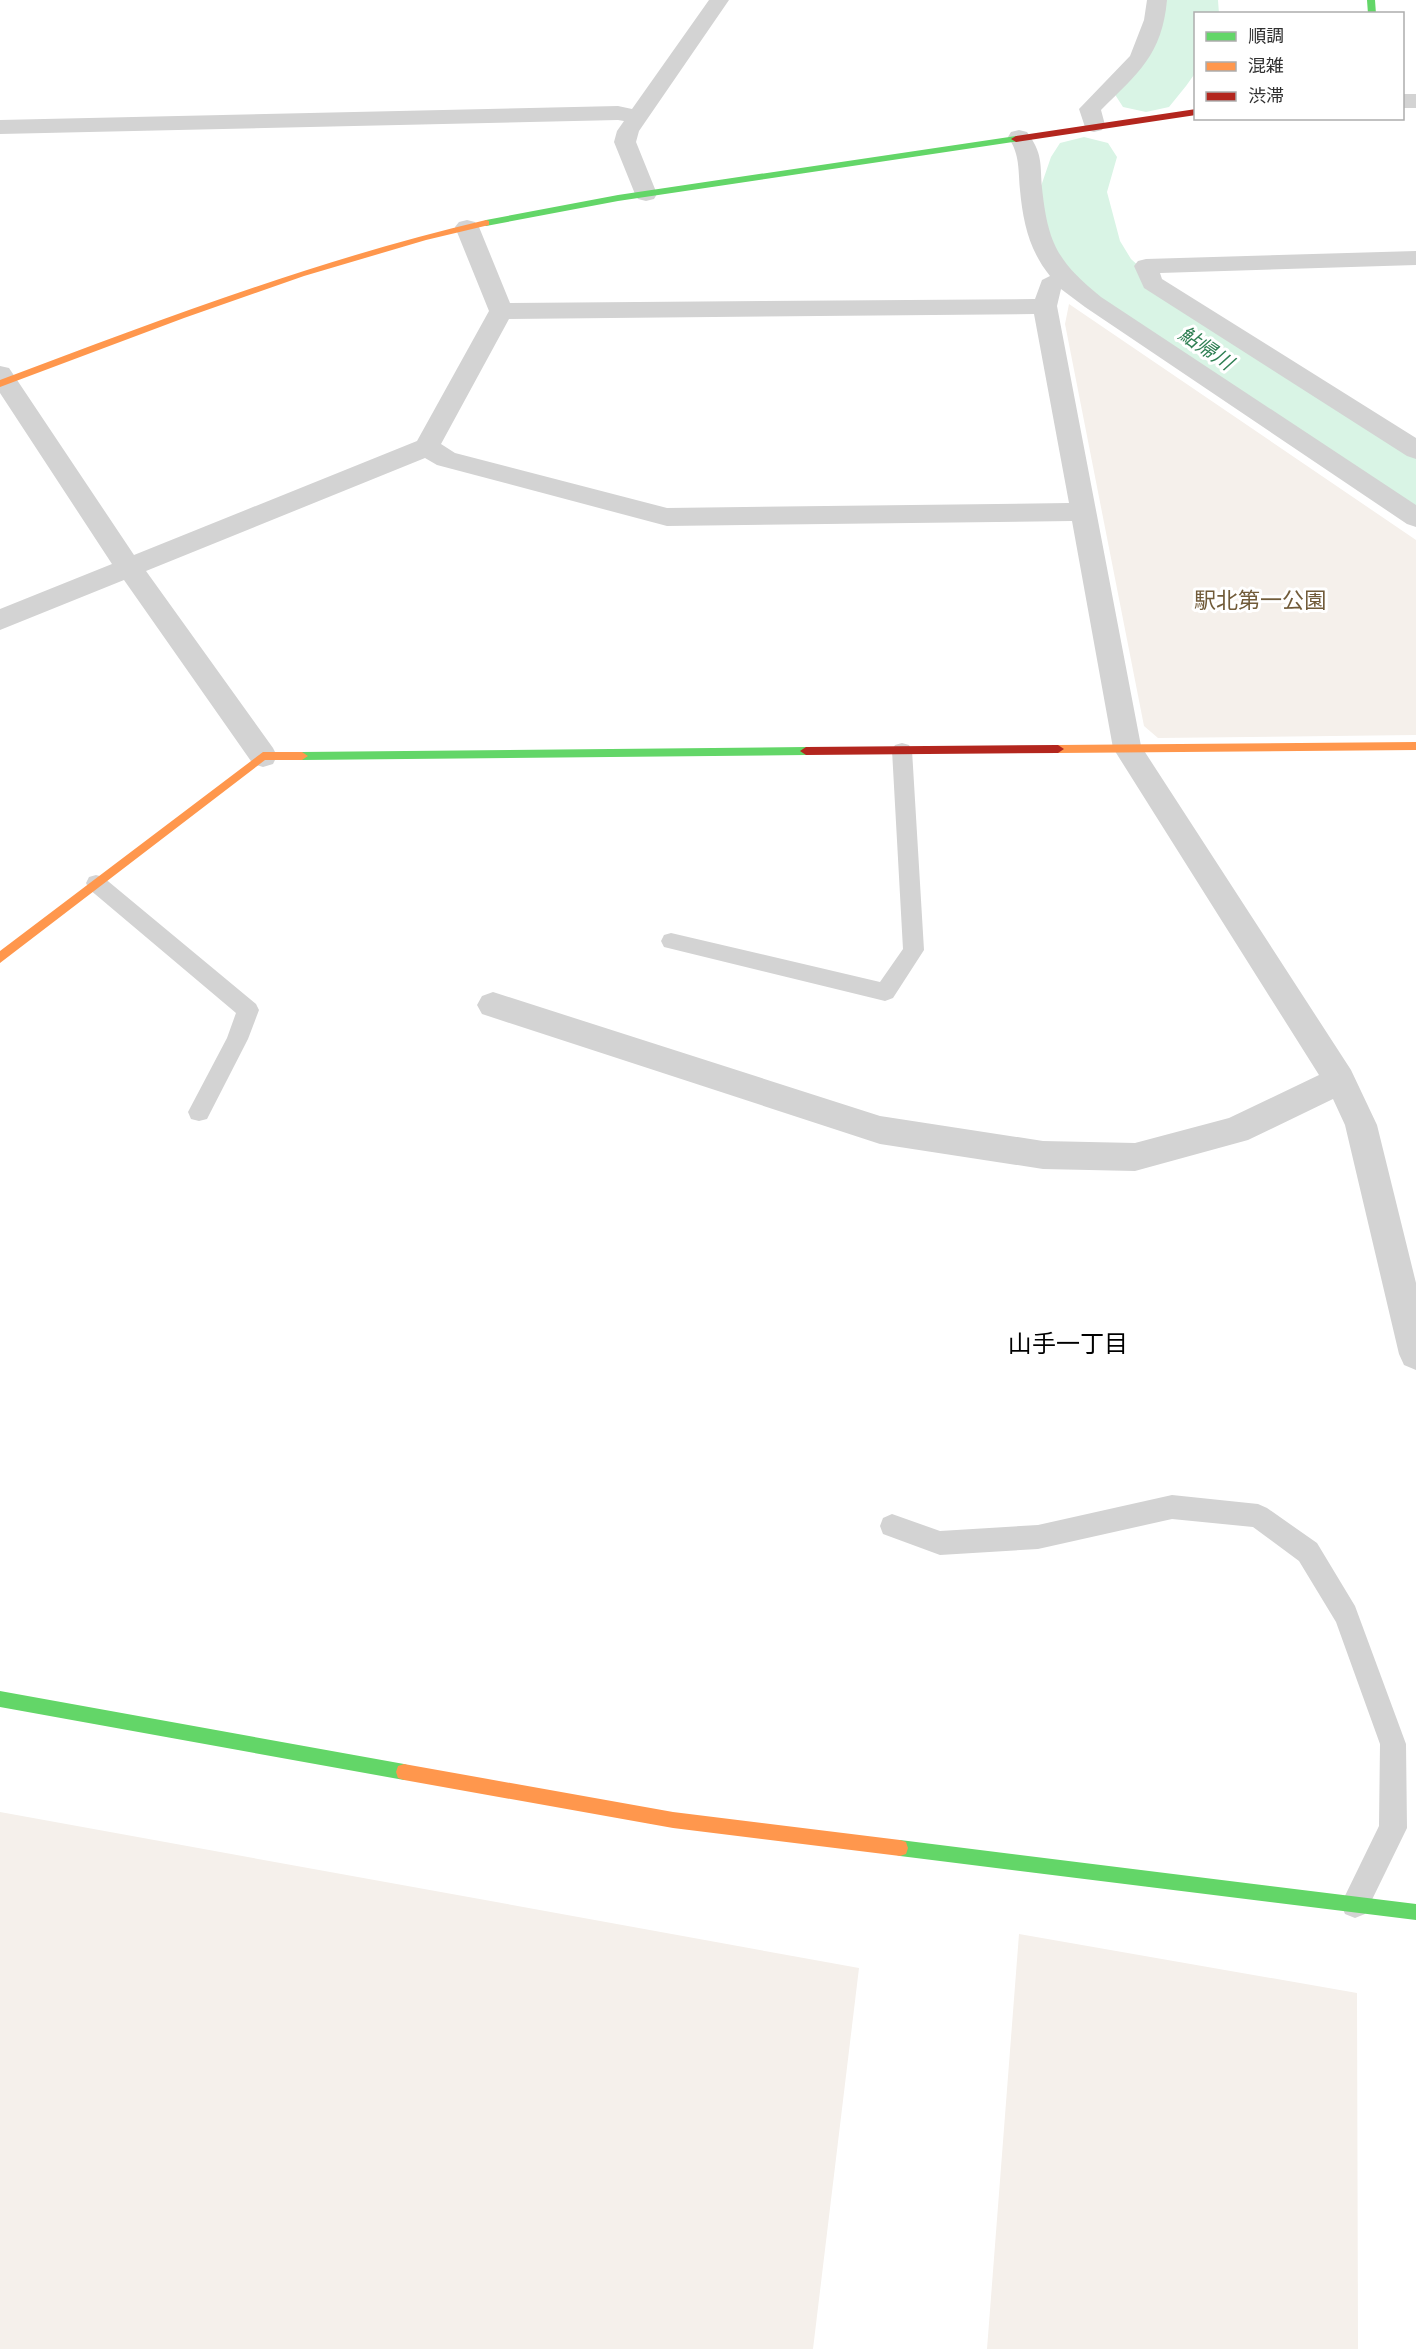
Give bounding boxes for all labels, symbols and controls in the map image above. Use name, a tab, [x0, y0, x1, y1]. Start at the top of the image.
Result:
legend	[1194, 12, 1404, 120]
text: 順調	[1248, 23, 1284, 49]
text: 混雑	[1248, 53, 1284, 79]
text: 渋滞	[1248, 83, 1284, 109]
water label: 鮎帰川	[1173, 320, 1240, 378]
park label: 駅北第一公園	[1194, 584, 1326, 616]
district label: 山手一丁目	[1008, 1326, 1128, 1361]

